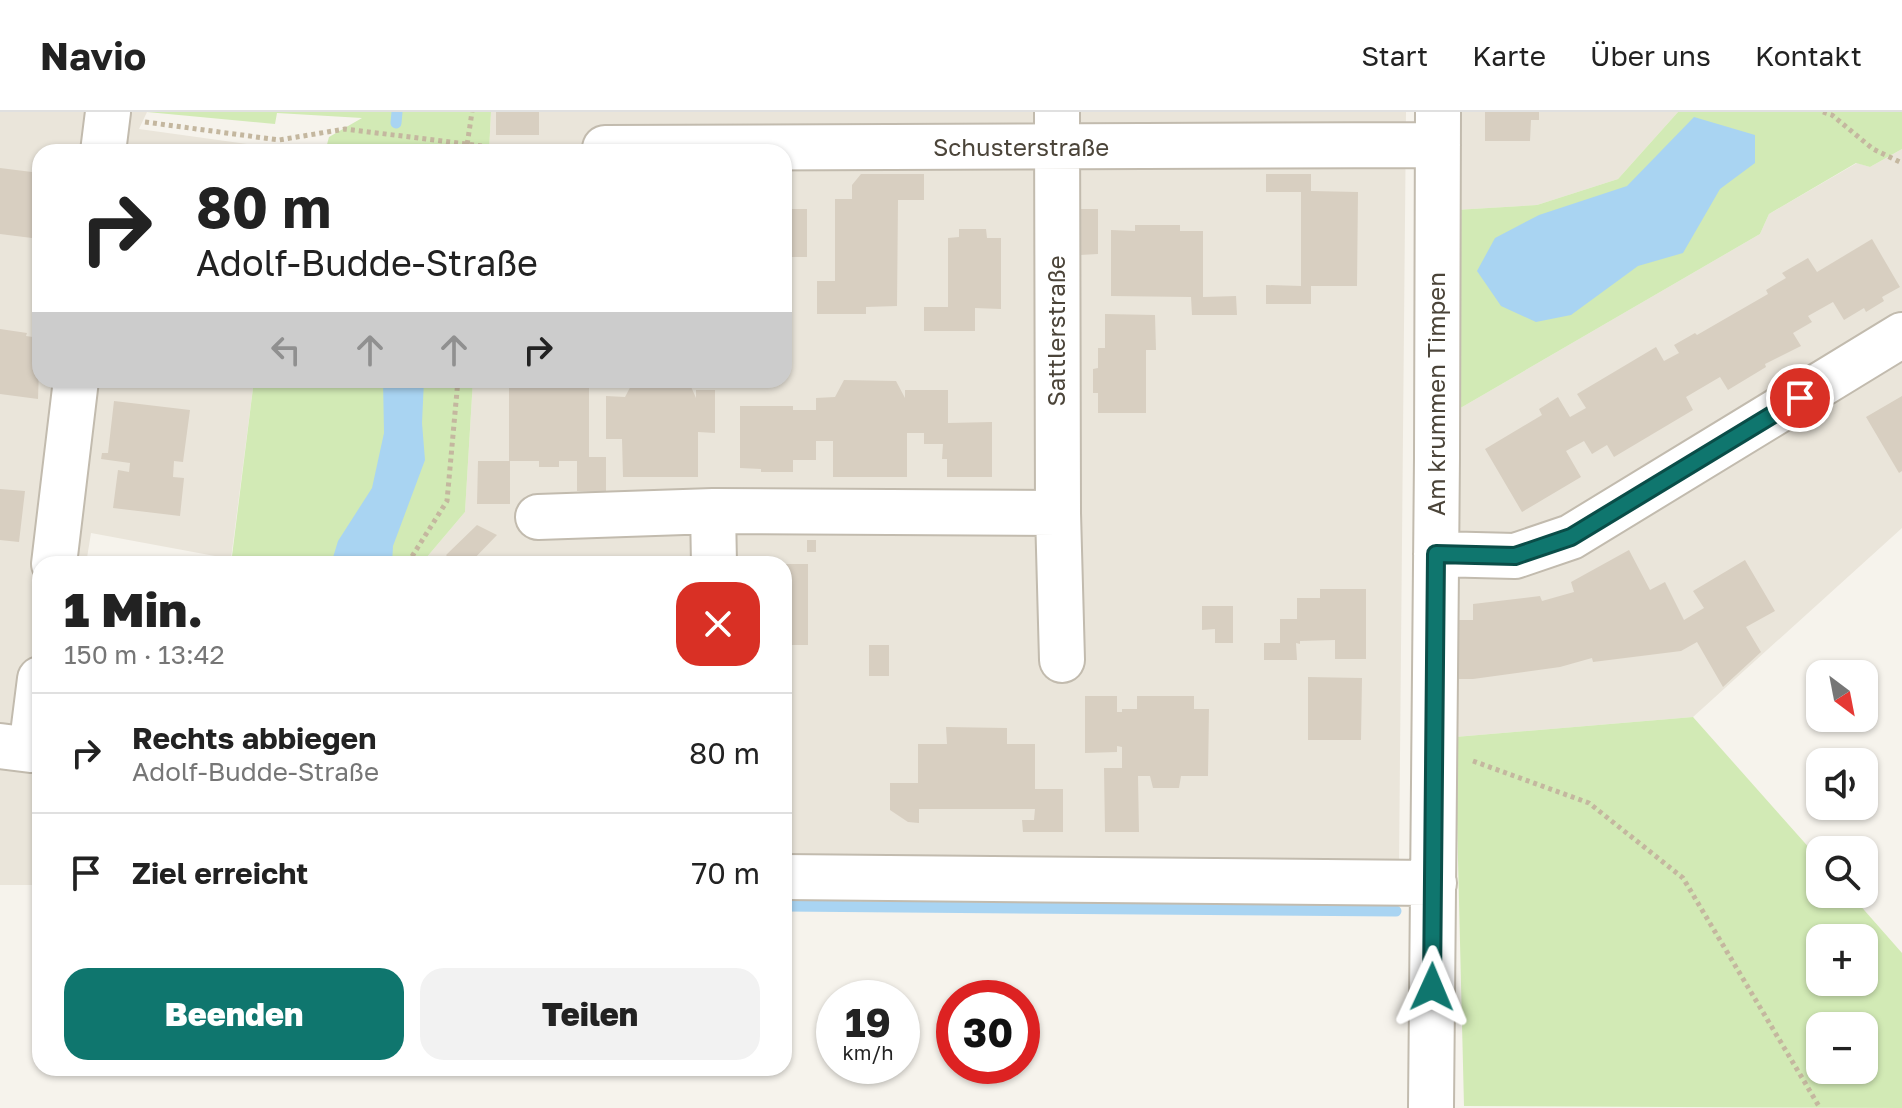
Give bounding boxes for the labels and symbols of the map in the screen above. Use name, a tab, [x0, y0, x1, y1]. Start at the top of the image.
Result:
street label: Schusterstraße	[933, 132, 1109, 161]
street label: Sattlerstraße	[1041, 255, 1070, 407]
street label: Am krummen Timpen	[1421, 272, 1450, 516]
pin	[1766, 364, 1834, 432]
north arrow	[1806, 660, 1878, 732]
position arrow	[1390, 945, 1474, 1029]
speed limit sign: 30	[936, 980, 1040, 1084]

